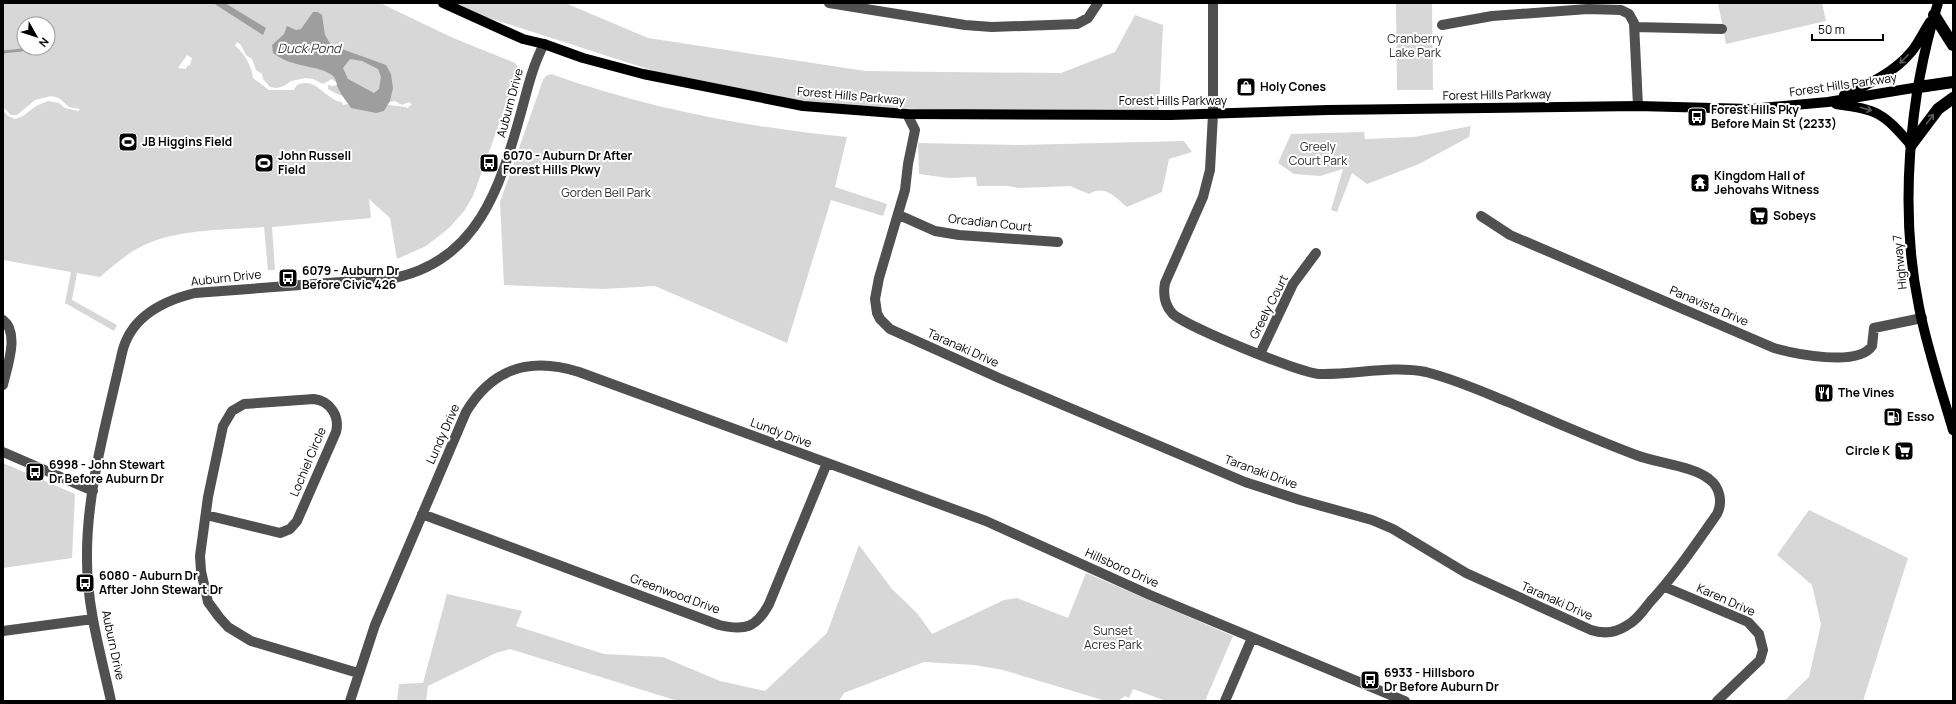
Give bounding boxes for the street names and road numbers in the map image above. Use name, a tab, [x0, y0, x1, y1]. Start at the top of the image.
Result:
street label: Auburn Drive	[492, 66, 527, 139]
street label: Forest Hills Parkway	[1788, 68, 1898, 100]
street label: Forest Hills Parkway	[796, 82, 906, 109]
street label: Forest Hills Parkway	[1443, 85, 1552, 104]
street label: Forest Hills Parkway	[1119, 92, 1228, 109]
street label: Orcadian Court	[947, 210, 1033, 235]
street label: Highway 7	[1888, 234, 1911, 290]
street label: Auburn Drive	[190, 265, 262, 290]
street label: Greely Court	[1245, 271, 1292, 342]
street label: Panavista Drive	[1667, 281, 1751, 330]
street label: Taranaki Drive	[925, 324, 1002, 371]
street label: Lundy Drive	[422, 401, 463, 467]
street label: Lundy Drive	[748, 414, 814, 452]
street label: Lochiel Circle	[285, 424, 330, 499]
street label: Taranaki Drive	[1222, 450, 1300, 493]
street label: Hillsboro Drive	[1083, 544, 1162, 591]
street label: Greenwood Drive	[628, 569, 722, 618]
street label: Taranaki Drive	[1519, 577, 1596, 624]
street label: Karen Drive	[1694, 579, 1758, 620]
street label: Auburn Drive	[98, 608, 129, 681]

